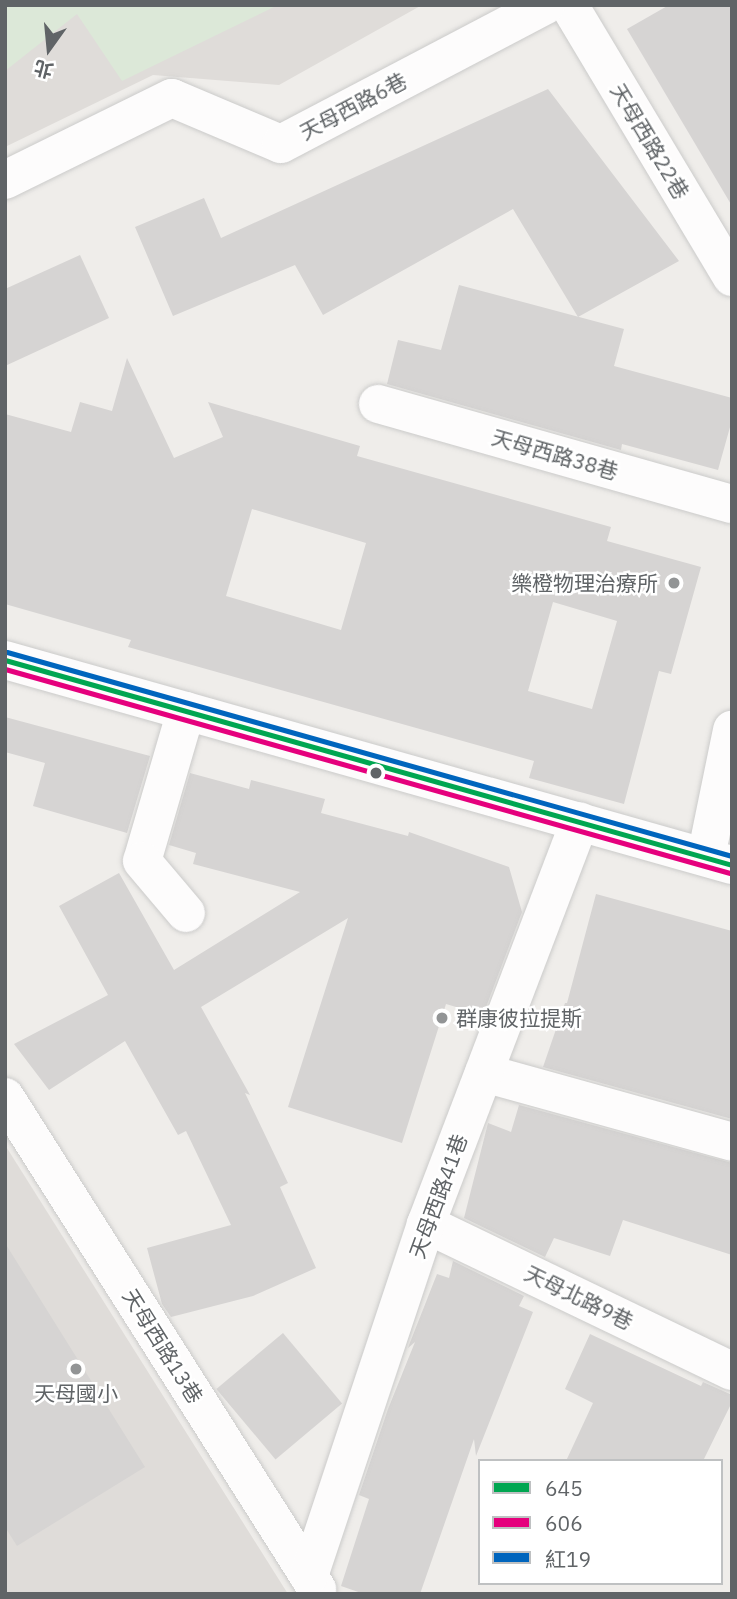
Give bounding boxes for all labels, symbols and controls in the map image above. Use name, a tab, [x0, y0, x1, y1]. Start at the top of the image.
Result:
north arrow	[14, 14, 84, 84]
text: 北	[31, 55, 56, 83]
street label: 天母西路6巷	[295, 67, 411, 145]
street label: 天母西路22巷	[606, 79, 694, 203]
street label: 天母西路38巷	[489, 424, 621, 484]
place label: 樂橙物理治療所	[511, 570, 658, 596]
marker: 樂橙物理治療所	[664, 573, 684, 593]
unlabelled marker	[369, 766, 383, 780]
place label: 群康彼拉提斯	[456, 1005, 582, 1031]
marker: 群康彼拉提斯	[434, 1010, 450, 1026]
street label: 天母西路41巷	[404, 1131, 472, 1261]
street label: 天母北路9巷	[521, 1260, 637, 1334]
street label: 天母西路13巷	[118, 1284, 208, 1408]
marker: 天母國小	[68, 1361, 84, 1377]
place label: 天母國小	[34, 1380, 118, 1406]
legend	[478, 1459, 723, 1585]
text: 645	[545, 1474, 583, 1502]
text: 606	[545, 1509, 583, 1537]
text: 紅19	[545, 1545, 591, 1573]

